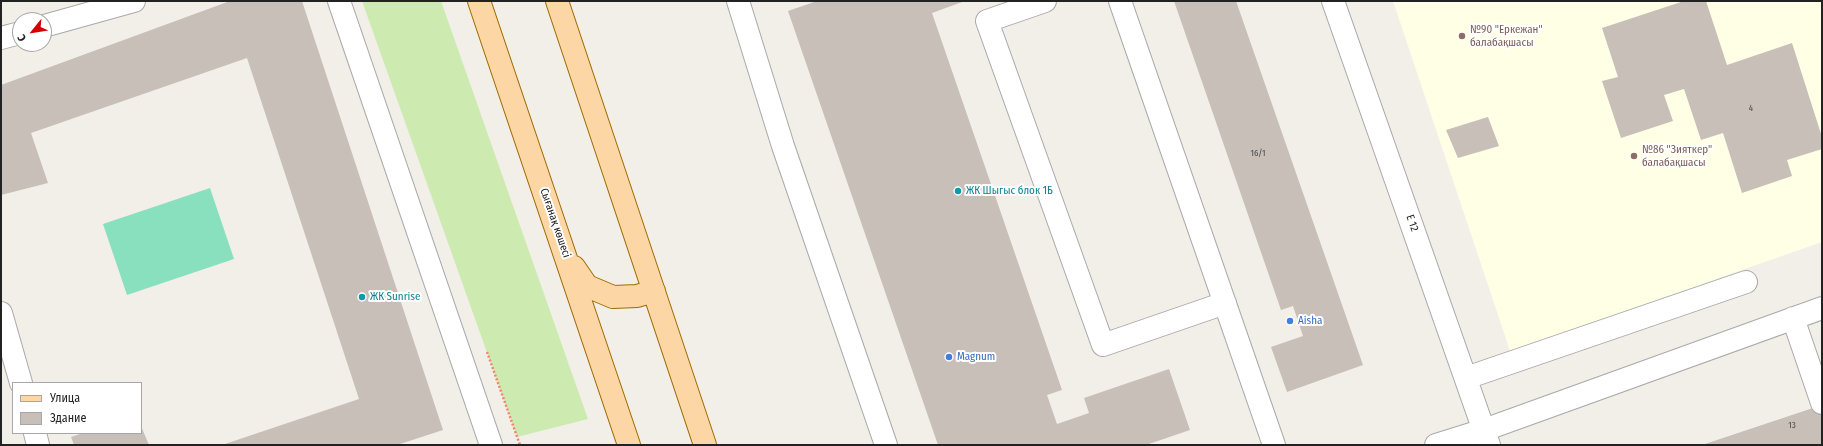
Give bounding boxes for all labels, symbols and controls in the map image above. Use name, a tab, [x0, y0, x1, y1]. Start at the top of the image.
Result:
north arrow	[12, 12, 52, 52]
place label: №90 "Еркежан" балабақшасы	[1470, 23, 1543, 49]
marker: №90 "Еркежан" балабақшасы	[1457, 31, 1467, 41]
text: С	[15, 32, 29, 44]
house number: 4	[1749, 103, 1753, 113]
place label: №86 "Зияткер" балабақшасы	[1642, 143, 1712, 169]
house number: 16/1	[1251, 148, 1265, 158]
marker: №86 "Зияткер" балабақшасы	[1629, 151, 1639, 161]
place label: ЖК Шыгыс блок 1Б	[966, 184, 1053, 198]
street label: Сығанақ көшесі	[537, 186, 573, 260]
marker: ЖК Шыгыс блок 1Б	[953, 186, 963, 196]
street label: E 12	[1403, 213, 1421, 233]
place label: ЖК Sunrise	[370, 290, 420, 304]
marker: ЖК Sunrise	[357, 292, 367, 302]
place label: Aisha	[1298, 314, 1322, 328]
marker: Aisha	[1285, 316, 1295, 326]
place label: Magnum	[957, 350, 995, 364]
marker: Magnum	[944, 352, 954, 362]
legend	[12, 382, 142, 434]
text: Улица	[50, 391, 80, 405]
text: Здание	[50, 411, 86, 425]
house number: 13	[1788, 420, 1796, 430]

